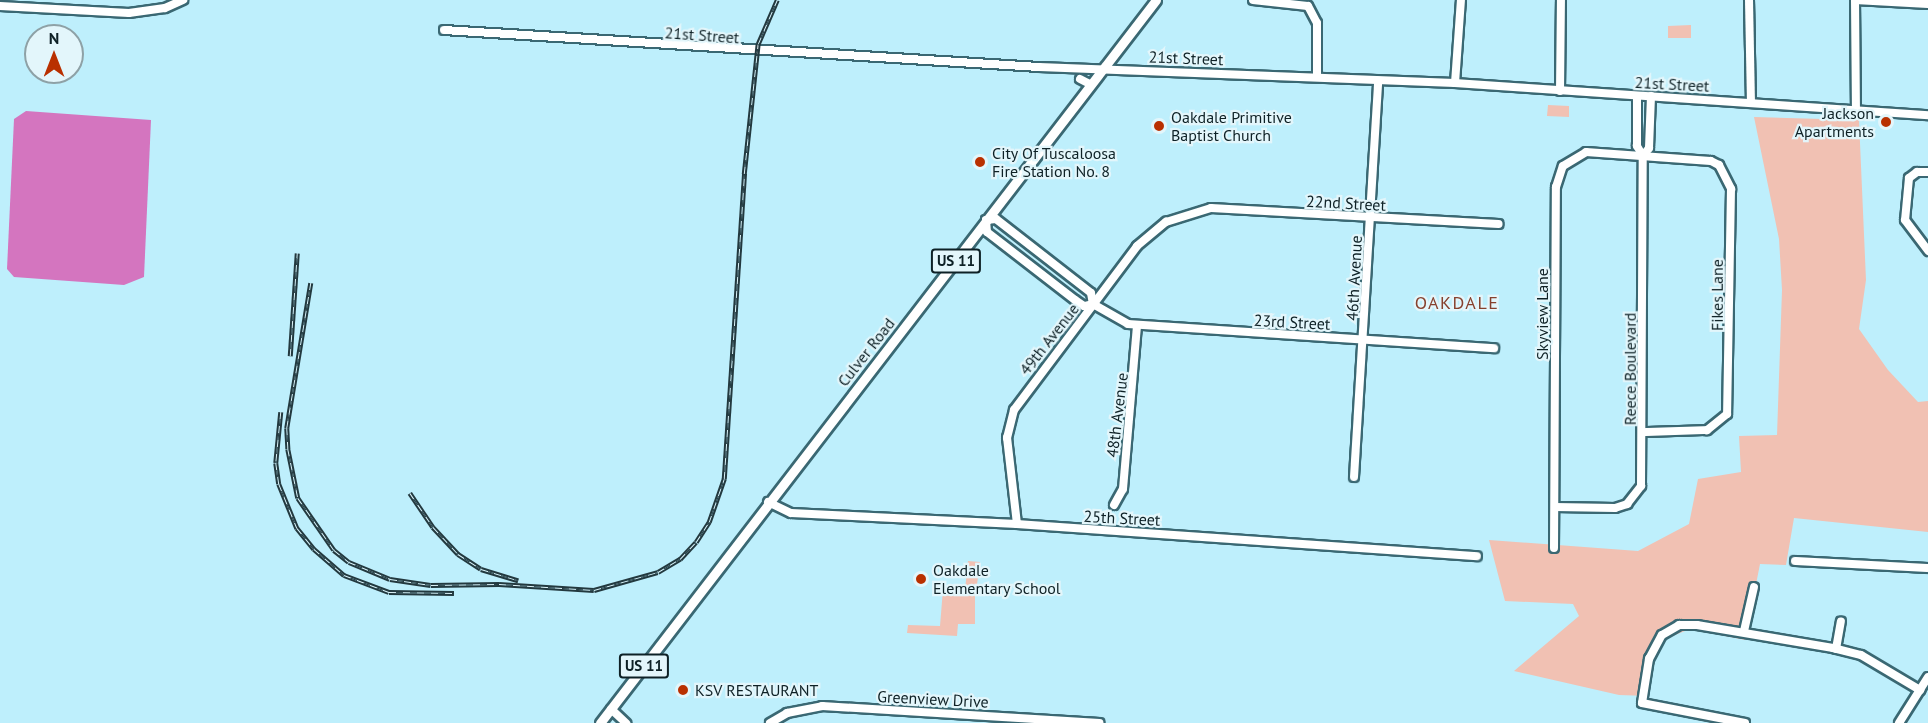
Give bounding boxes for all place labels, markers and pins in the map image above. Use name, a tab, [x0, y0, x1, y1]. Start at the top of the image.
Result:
place label: Jackson Apartments	[1795, 103, 1874, 141]
place label: Oakdale Primitive Baptist Church	[1171, 107, 1292, 145]
marker: Jackson Apartments	[1879, 115, 1893, 129]
marker: Oakdale Primitive Baptist Church	[1152, 119, 1166, 133]
place label: City Of Tuscaloosa Fire Station No. 8	[992, 143, 1117, 181]
marker: City Of Tuscaloosa Fire Station No. 8	[973, 155, 987, 169]
place label: Oakdale Elementary School	[933, 560, 1061, 598]
marker: Oakdale Elementary School	[914, 572, 928, 586]
place label: KSV RESTAURANT	[695, 680, 819, 700]
marker: KSV RESTAURANT	[676, 683, 690, 697]

